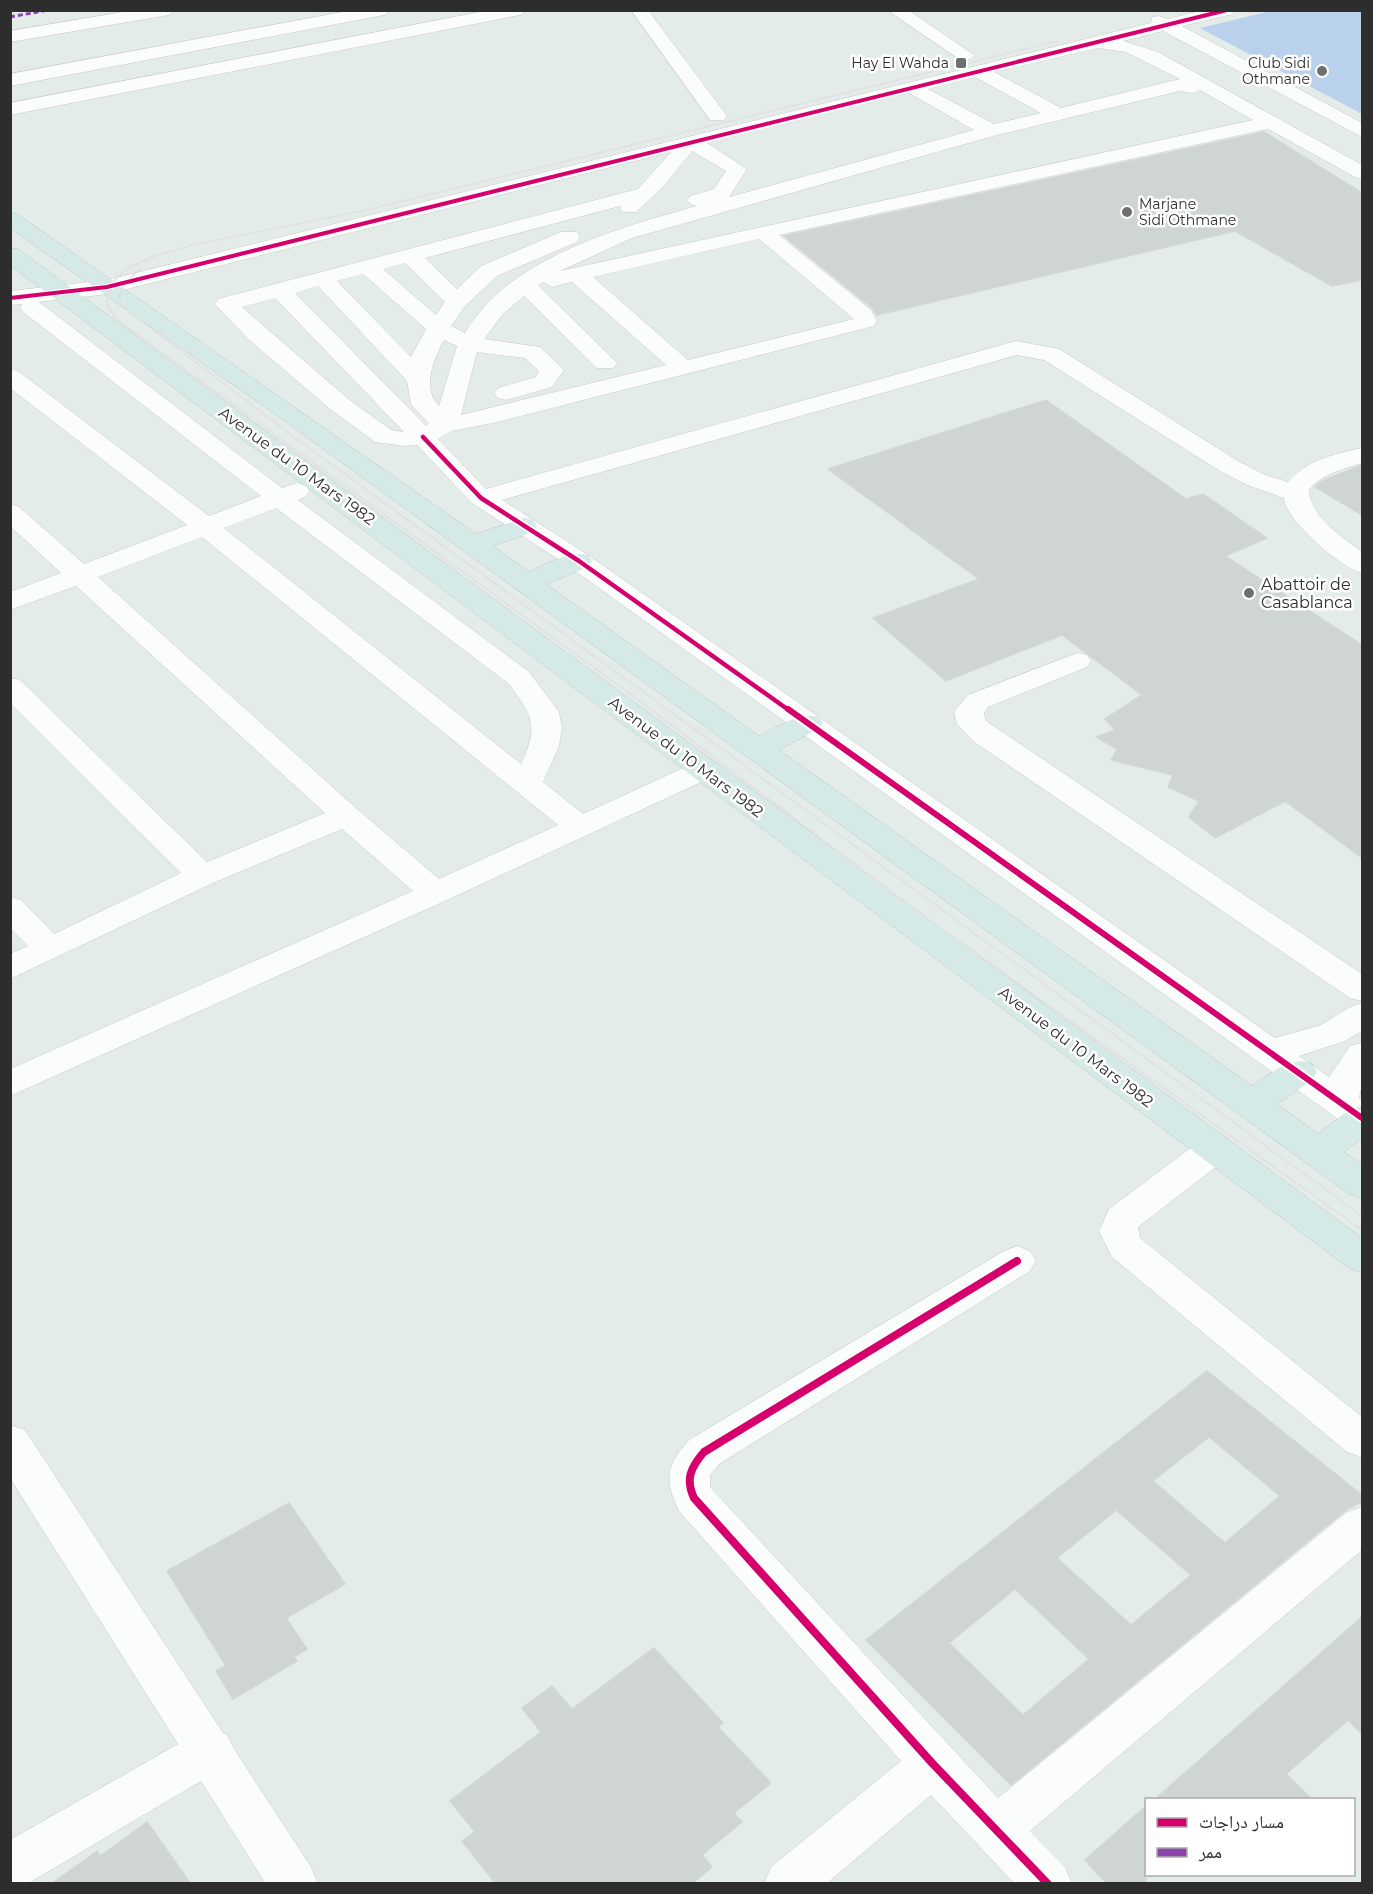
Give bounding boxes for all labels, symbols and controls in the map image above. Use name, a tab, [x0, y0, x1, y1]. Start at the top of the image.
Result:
place label: Hay El Wahda	[851, 54, 949, 72]
place label: Club Sidi Othmane	[1242, 54, 1310, 88]
marker: Hay El Wahda	[954, 56, 968, 70]
marker: Club Sidi Othmane	[1315, 64, 1329, 78]
place label: Marjane Sidi Othmane	[1139, 195, 1236, 229]
marker: Marjane Sidi Othmane	[1120, 205, 1134, 219]
street label: Avenue du 10 Mars 1982	[215, 403, 379, 529]
place label: Abattoir de Casablanca	[1261, 575, 1353, 612]
marker: Abattoir de Casablanca	[1242, 586, 1256, 600]
street label: Avenue du 10 Mars 1982	[605, 693, 767, 821]
street label: Avenue du 10 Mars 1982	[995, 983, 1157, 1111]
legend	[1145, 1798, 1355, 1876]
text: مسار دراجات	[1199, 1811, 1284, 1833]
text: ممر	[1198, 1841, 1222, 1863]

